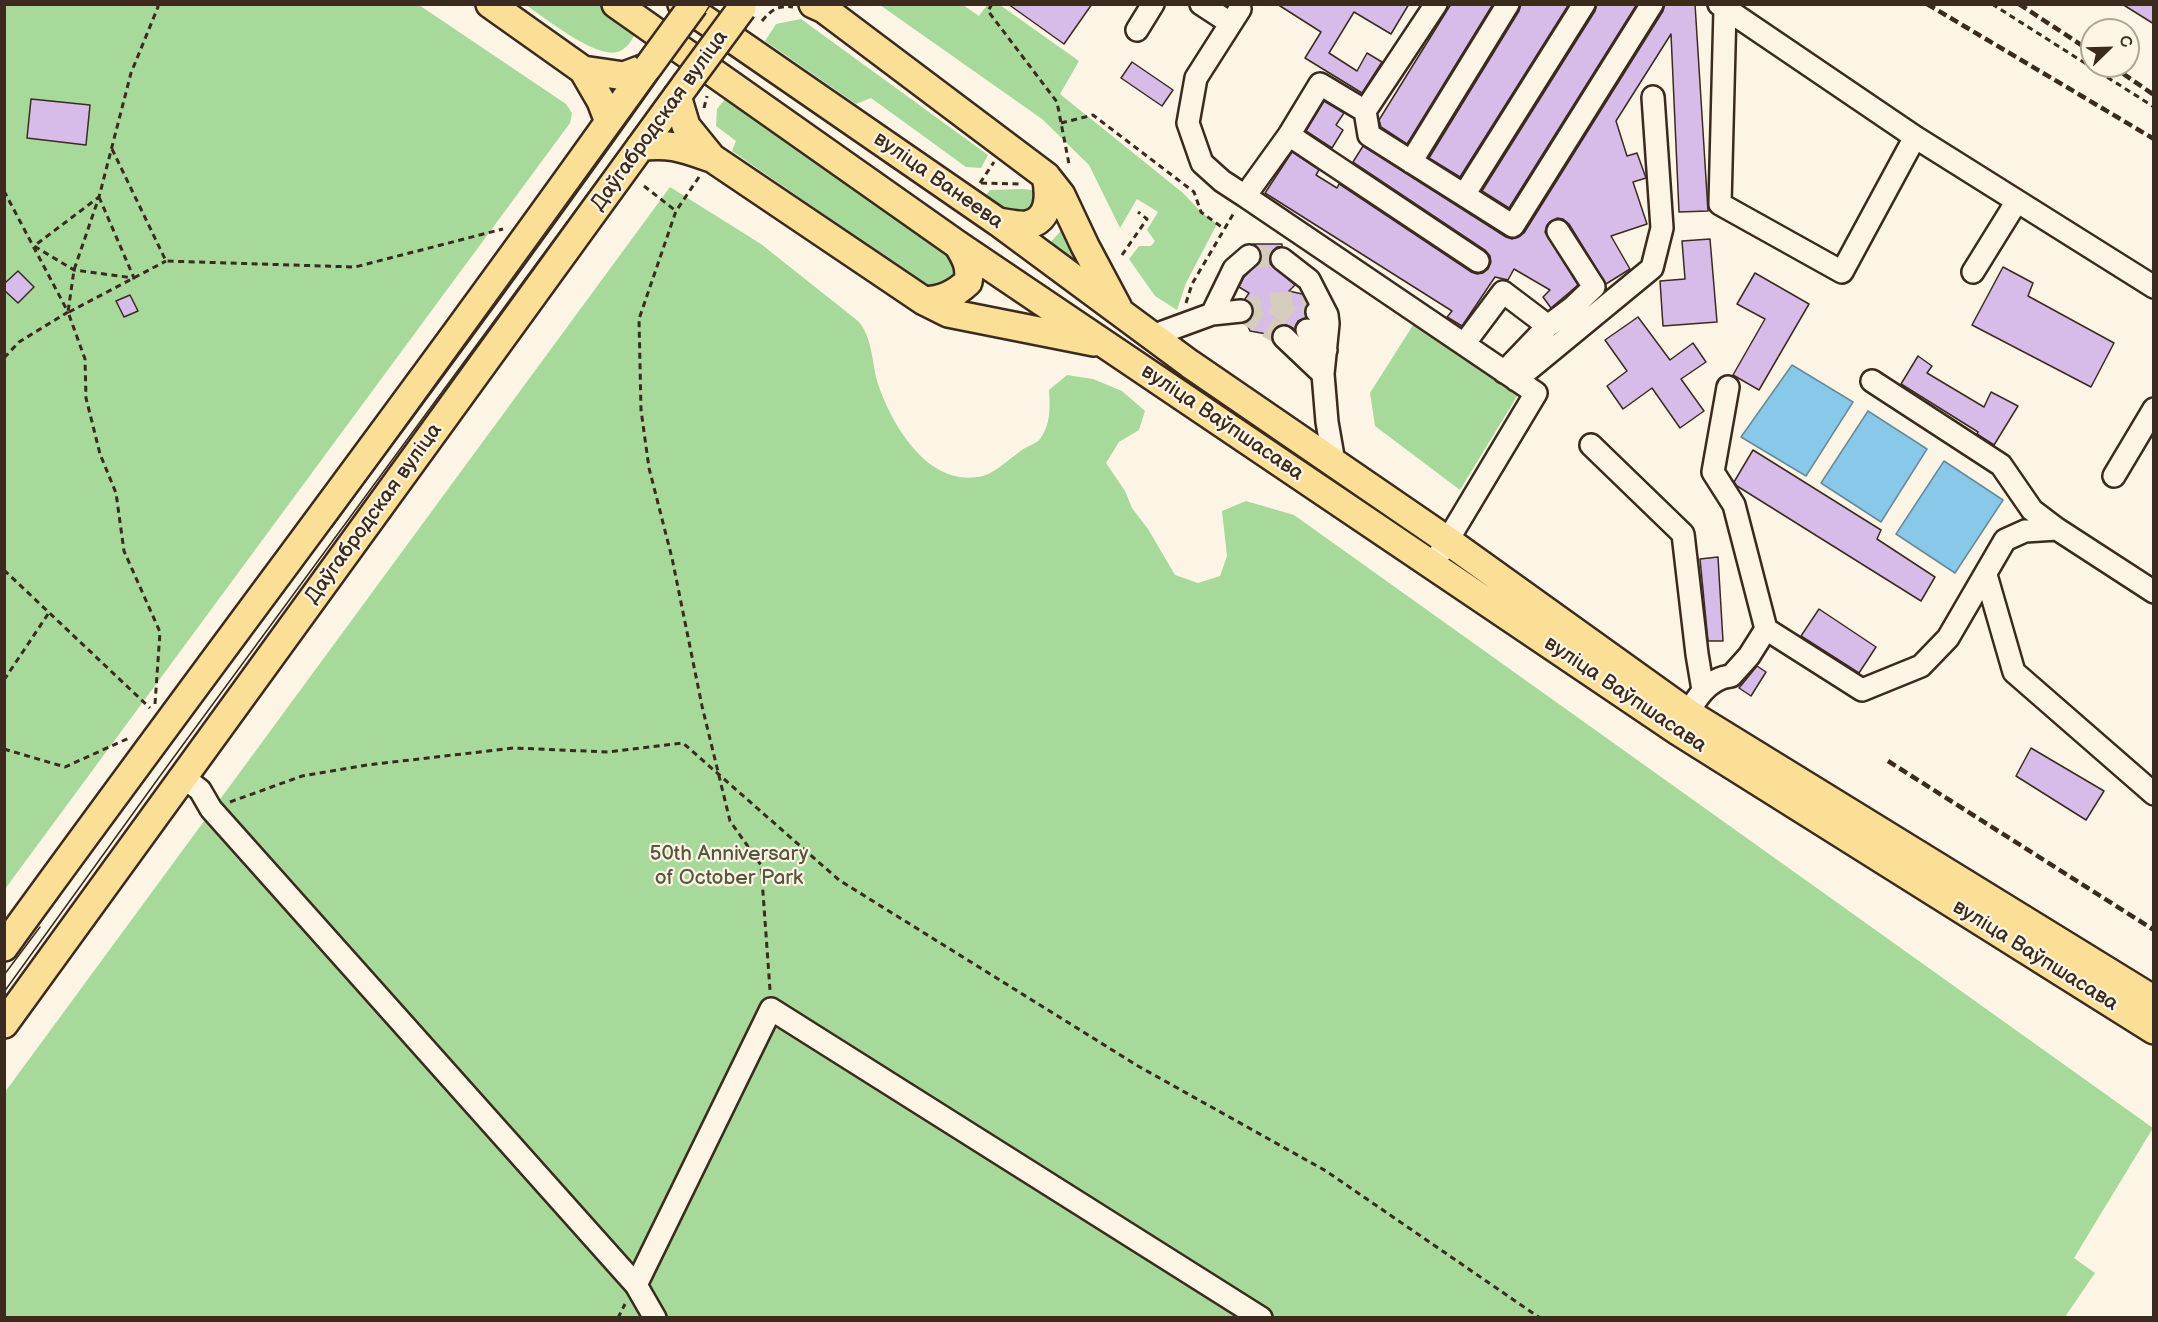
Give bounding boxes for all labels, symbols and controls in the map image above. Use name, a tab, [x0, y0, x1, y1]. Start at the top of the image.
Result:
north arrow	[2080, 18, 2140, 78]
street label: Даўгабродская вуліца	[586, 26, 734, 216]
text: С	[2114, 33, 2136, 50]
street label: вуліца Ванеева	[868, 127, 1008, 235]
street label: вуліца Ваўпшасава	[1136, 359, 1308, 487]
street label: Даўгабродская вуліца	[300, 419, 448, 609]
street label: вуліца Ваўпшасава	[1539, 631, 1711, 759]
park label: 50th Anniversary of October Park	[649, 842, 809, 892]
street label: вуліца Ваўпшасава	[1948, 895, 2122, 1017]

